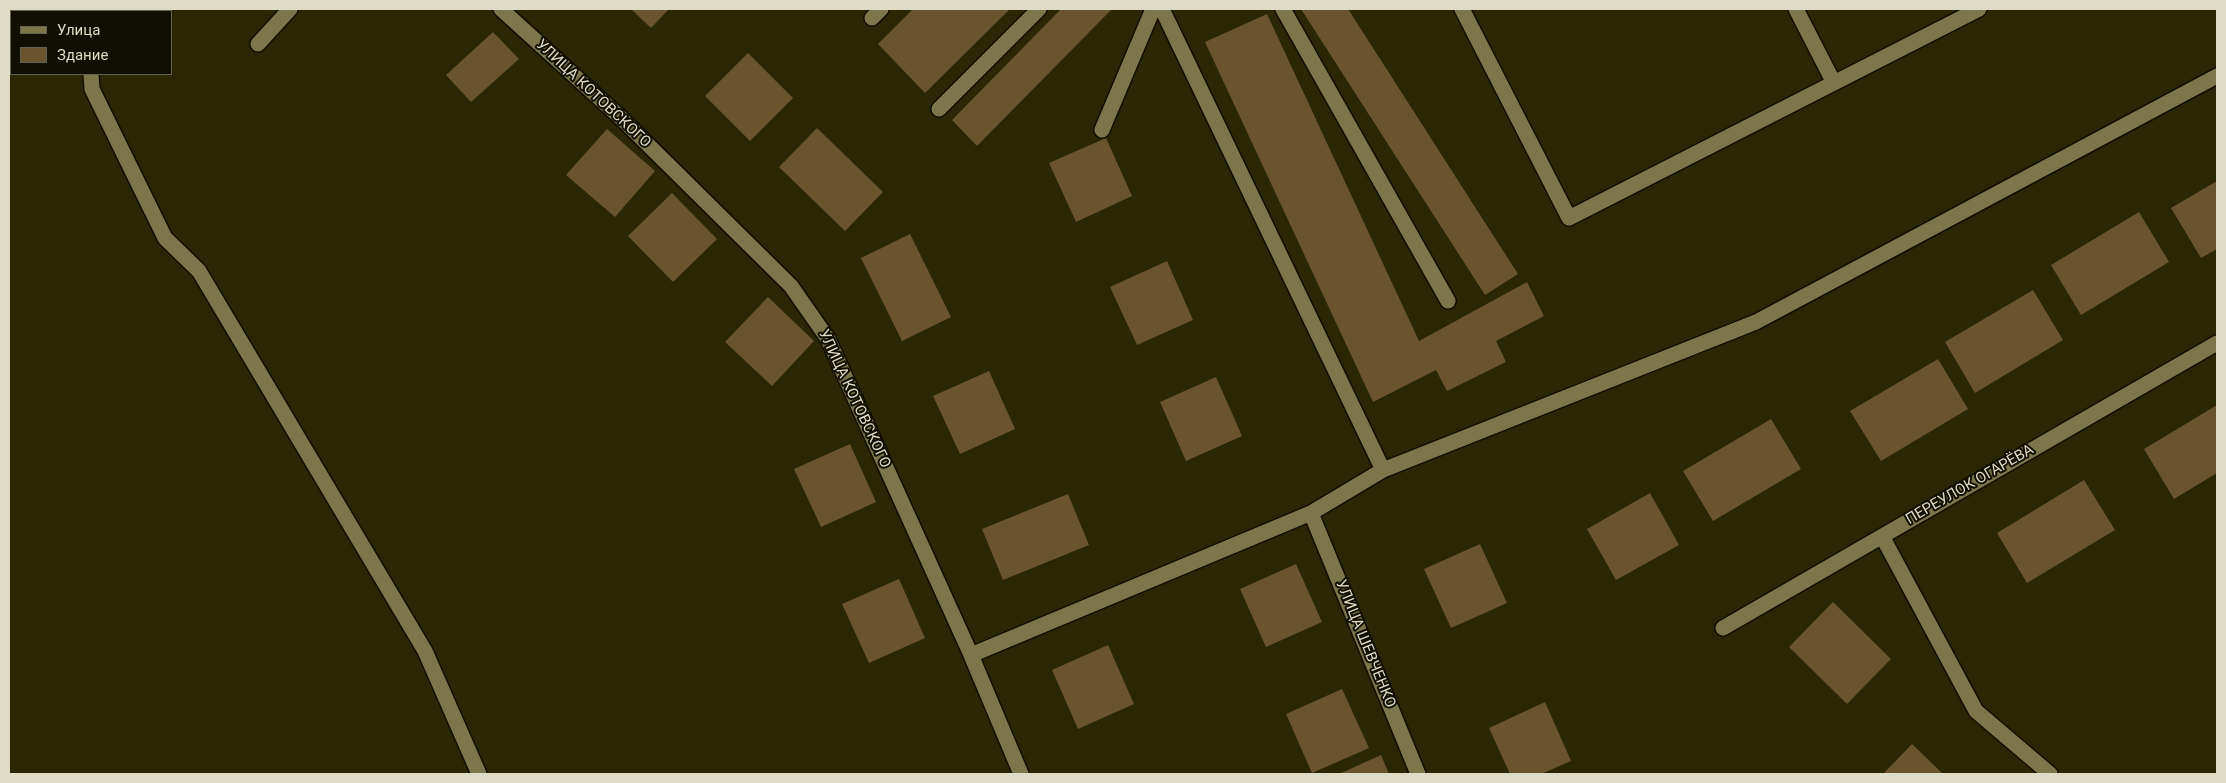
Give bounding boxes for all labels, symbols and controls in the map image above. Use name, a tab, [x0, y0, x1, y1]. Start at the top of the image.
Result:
legend	[10, 10, 172, 75]
text: Улица	[57, 21, 100, 39]
street label: УЛИЦА КОТОВСКОГО	[532, 36, 654, 152]
text: Здание	[57, 46, 108, 64]
street label: УЛИЦА КОТОВСКОГО	[814, 327, 894, 471]
street label: ПЕРЕУЛОК ОГАРЁВА	[1903, 441, 2037, 529]
street label: УЛИЦА ШЕВЧЕНКО	[1331, 577, 1399, 711]

